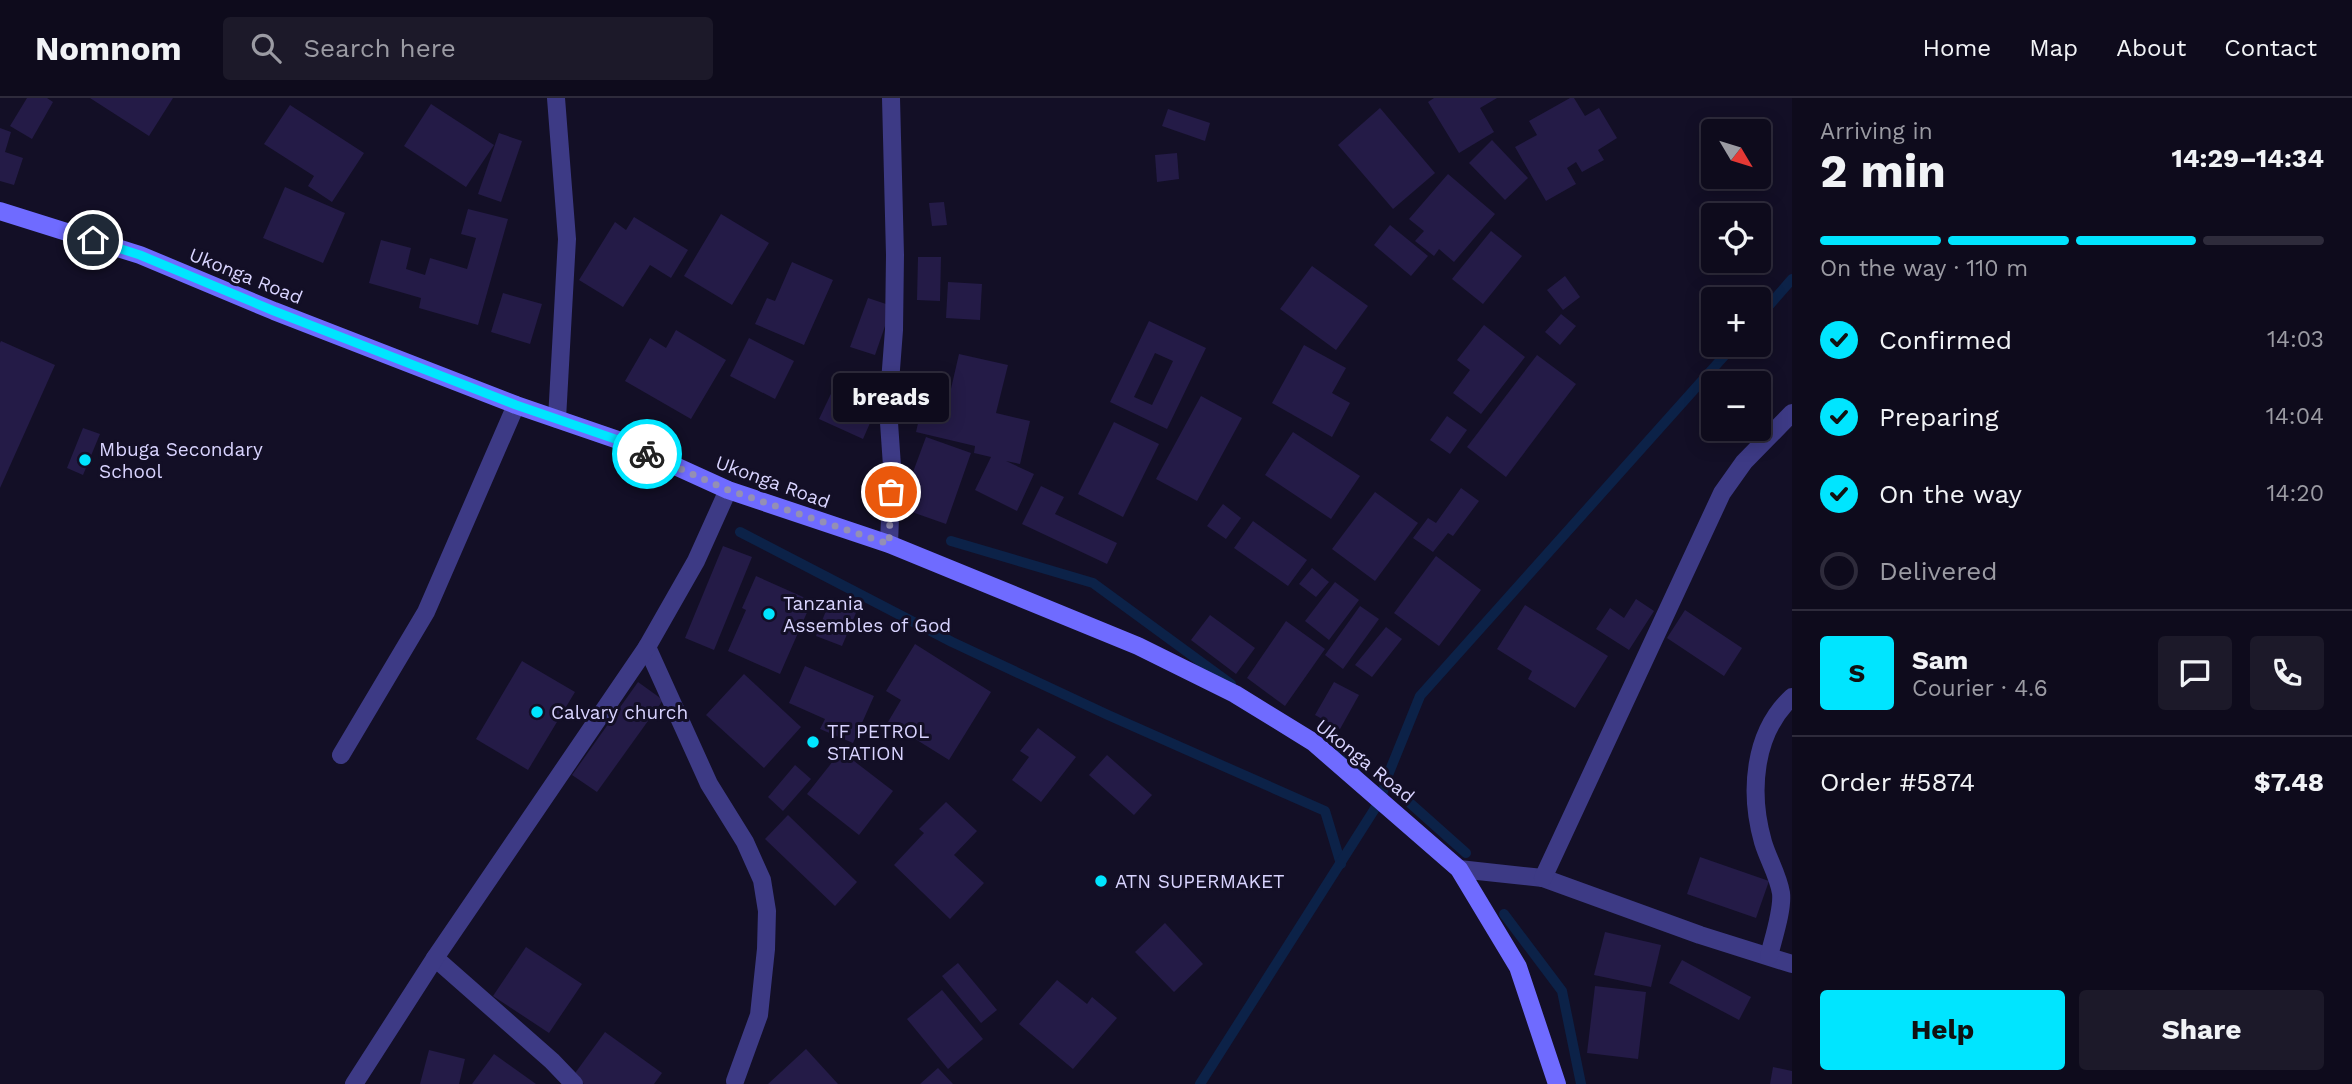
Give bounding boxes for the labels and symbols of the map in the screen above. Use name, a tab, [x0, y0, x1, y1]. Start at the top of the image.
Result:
north arrow	[1701, 119, 1771, 189]
pin	[63, 210, 123, 270]
street label: Ukonga Road	[186, 243, 306, 309]
callout: breads	[833, 373, 949, 422]
courier	[612, 419, 682, 489]
place label: Mbuga Secondary School	[99, 438, 263, 483]
street label: Ukonga Road	[713, 451, 833, 513]
marker: Mbuga Secondary School	[77, 452, 93, 468]
pin	[861, 462, 921, 522]
place label: Tanzania Assembles of God	[783, 592, 951, 637]
marker: Tanzania Assembles of God	[761, 606, 777, 622]
place label: Calvary church	[551, 701, 688, 724]
marker: Calvary church	[529, 704, 545, 720]
street label: Ukonga Road	[1311, 714, 1419, 808]
place label: TF PETROL STATION	[827, 720, 929, 765]
marker: TF PETROL STATION	[805, 734, 821, 750]
place label: ATN SUPERMAKET	[1115, 870, 1285, 893]
marker: ATN SUPERMAKET	[1093, 873, 1109, 889]

